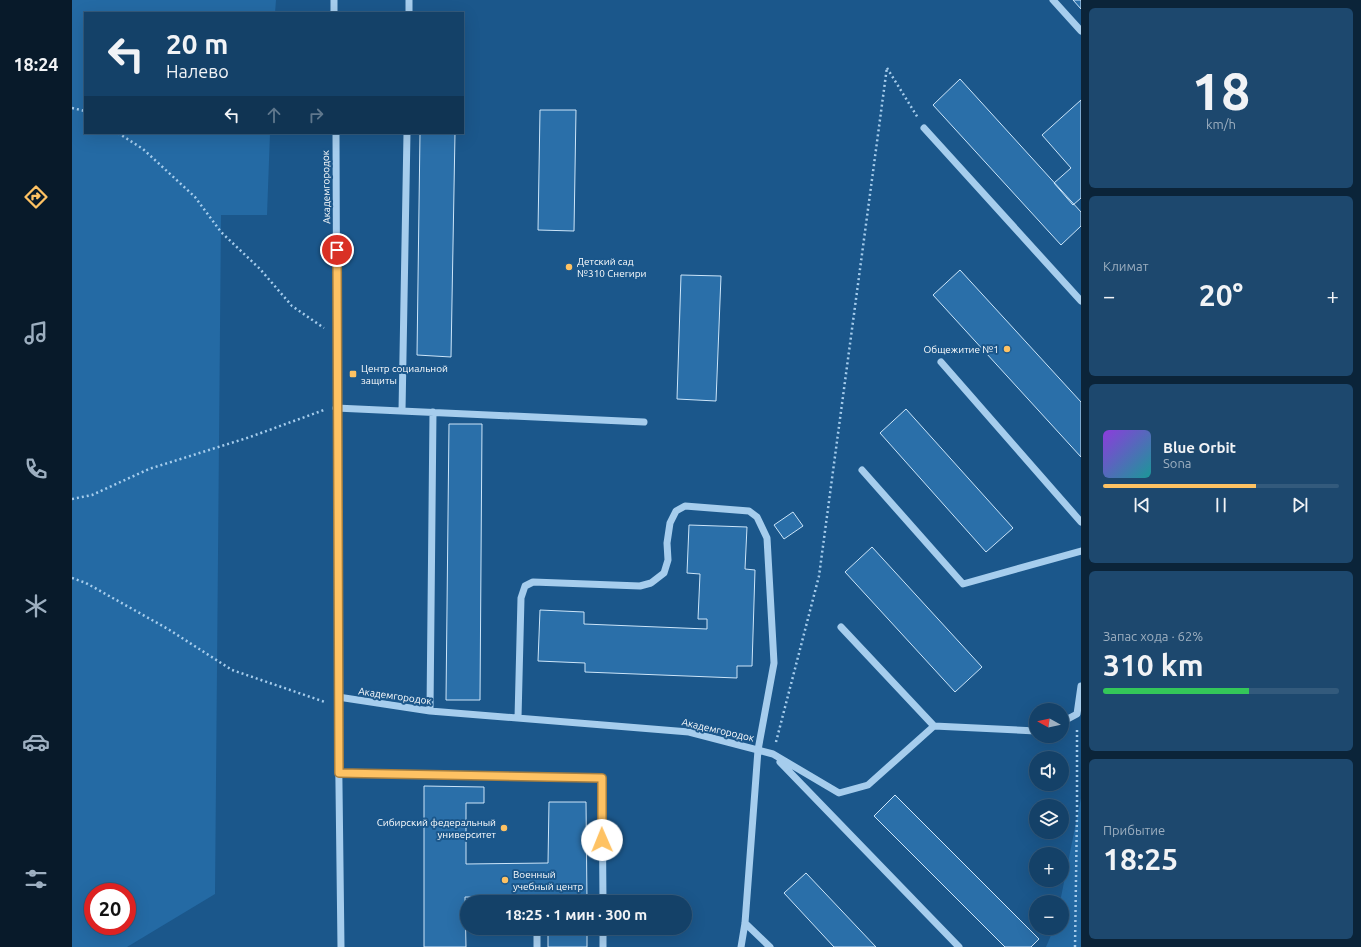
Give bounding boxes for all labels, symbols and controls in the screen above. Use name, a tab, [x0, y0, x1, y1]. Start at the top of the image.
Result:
icon: left	[100, 28, 152, 80]
text: 20 m	[166, 28, 228, 59]
text: 18:24	[13, 54, 59, 74]
text: Налево	[166, 61, 229, 81]
text: 18	[1192, 62, 1250, 120]
icon: left	[221, 104, 243, 126]
icon: ahead	[263, 104, 285, 126]
icon: right	[305, 104, 327, 126]
text: km/h	[1206, 117, 1236, 131]
street label: Академгородок	[320, 150, 332, 224]
icon: directions	[22, 183, 50, 211]
pin	[320, 233, 354, 267]
icon: arrive	[326, 239, 348, 261]
place label: Детский сад №310 Снегири	[577, 256, 646, 279]
text: Климат	[1103, 259, 1148, 273]
marker: Детский сад №310 Снегири	[564, 262, 574, 272]
text: 20°	[1199, 278, 1243, 312]
text: −	[1103, 283, 1115, 308]
text: +	[1327, 283, 1339, 308]
icon: music	[22, 319, 50, 347]
place label: Общежитие №1	[924, 344, 999, 355]
marker: Общежитие №1	[1002, 344, 1012, 354]
place label: Центр социальной защиты	[361, 363, 448, 386]
marker: Центр социальной защиты	[348, 369, 358, 379]
text: Blue Orbit	[1163, 439, 1236, 456]
icon: phone	[22, 455, 50, 483]
text: Sona	[1163, 456, 1192, 470]
icon: previous	[1131, 494, 1153, 516]
icon: pause	[1210, 494, 1232, 516]
icon: next	[1289, 494, 1311, 516]
icon: climate	[22, 592, 50, 620]
text: Запас хода · 62%	[1103, 629, 1203, 643]
text: 310 km	[1103, 648, 1204, 682]
street label: Академгородок	[358, 685, 432, 707]
north arrow	[1029, 703, 1069, 743]
map controls	[1029, 703, 1069, 935]
street label: Академгородок	[681, 716, 755, 744]
icon: car	[22, 728, 50, 756]
button: sound	[1029, 751, 1069, 791]
button: layers	[1029, 799, 1069, 839]
place label: Сибирский федеральный университет	[377, 817, 497, 840]
position arrow	[581, 819, 623, 861]
marker: Сибирский федеральный университет	[499, 823, 509, 833]
text: Прибытие	[1103, 823, 1165, 837]
text: 18:25	[1103, 842, 1178, 876]
button: +	[1029, 847, 1069, 887]
icon: filters	[22, 865, 50, 893]
place label: Военный учебный центр	[513, 869, 584, 892]
marker: Военный учебный центр	[500, 875, 510, 885]
speed limit sign: 20	[84, 883, 136, 935]
button: −	[1029, 895, 1069, 935]
text: 18:25 · 1 мин · 300 m	[505, 906, 647, 923]

